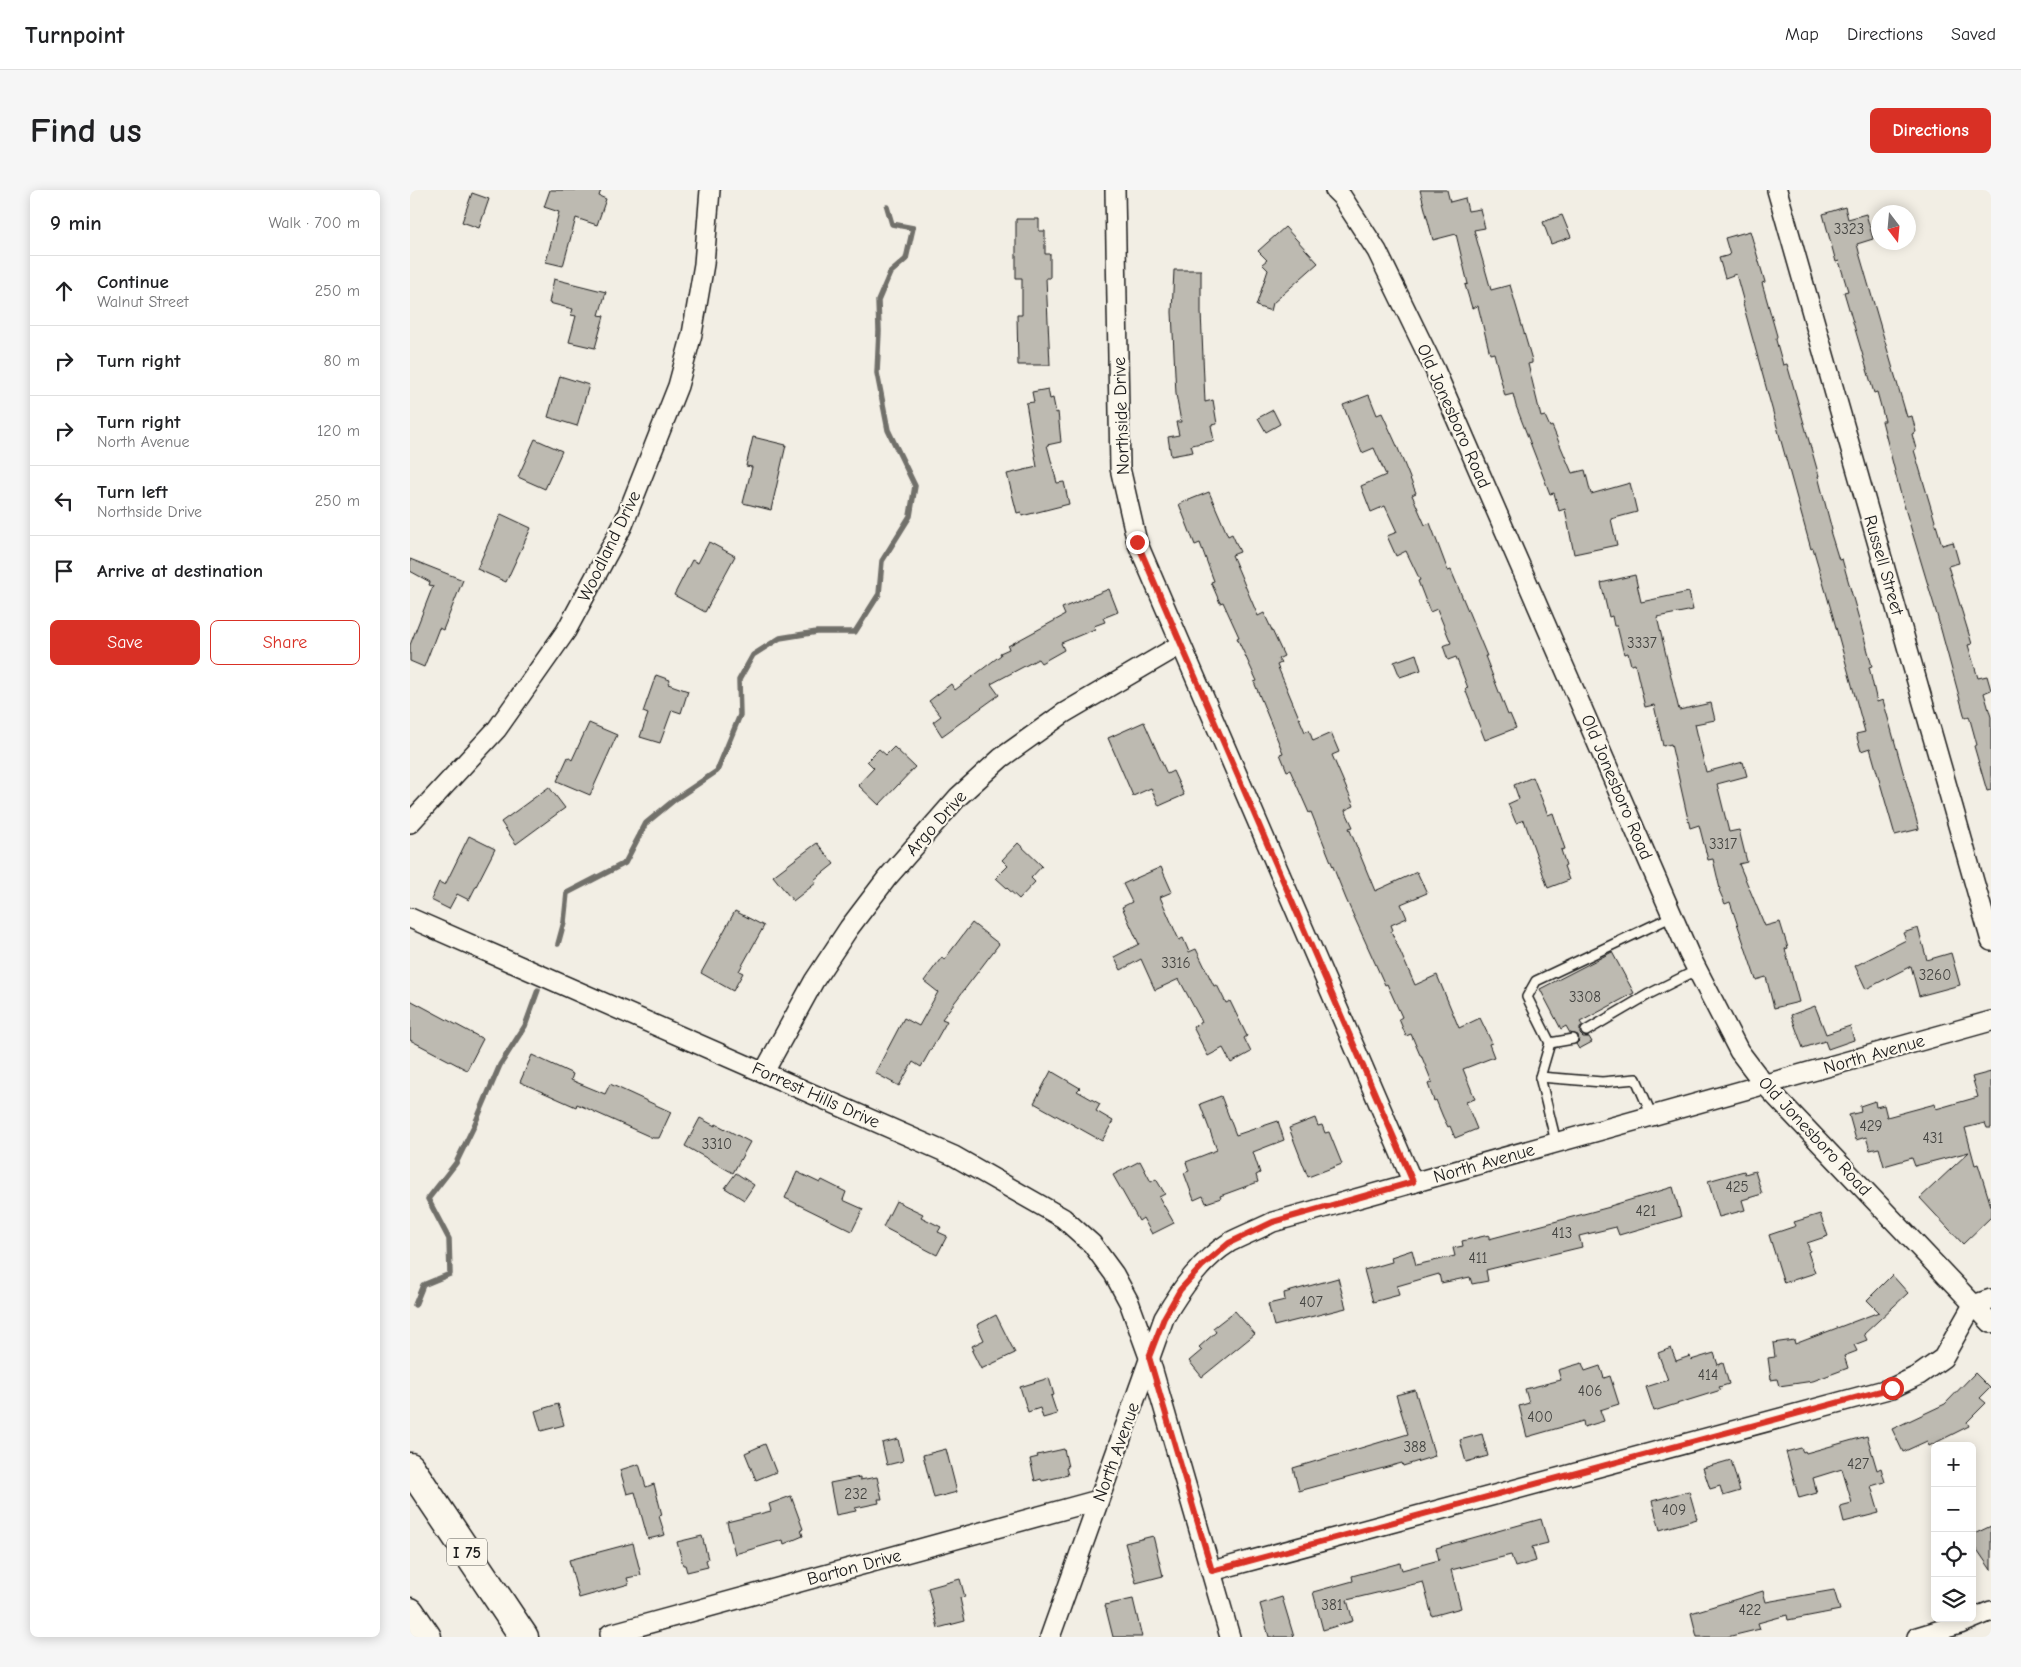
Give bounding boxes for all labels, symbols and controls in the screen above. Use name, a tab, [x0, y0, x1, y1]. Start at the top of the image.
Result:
text: Turnpoint	[25, 21, 124, 49]
text: Map	[1785, 24, 1819, 45]
text: Directions	[1847, 24, 1923, 45]
text: Saved	[1951, 24, 1996, 45]
button: Directions	[1870, 108, 1991, 153]
text: Find us	[30, 110, 142, 151]
north arrow	[1871, 205, 1916, 250]
text: 9 min	[50, 211, 102, 235]
text: Walk · 700 m	[269, 214, 360, 232]
house number: 3323	[1834, 220, 1864, 238]
text: Continue	[97, 271, 169, 293]
icon: ahead	[50, 277, 78, 305]
text: 250 m	[315, 282, 360, 300]
text: Walnut Street	[97, 293, 189, 311]
street label: Old Jonesboro Road	[1412, 341, 1495, 492]
icon: right	[50, 347, 78, 375]
text: Turn right	[97, 350, 181, 372]
text: 80 m	[323, 352, 360, 370]
street label: Northside Drive	[1109, 357, 1134, 475]
text: Turn right	[97, 411, 181, 433]
icon: right	[50, 417, 78, 445]
text: 120 m	[317, 422, 360, 440]
text: North Avenue	[97, 433, 190, 451]
text: Turn left	[97, 481, 168, 503]
icon: left	[50, 487, 78, 515]
street label: Woodland Drive	[574, 487, 645, 605]
text: 250 m	[315, 492, 360, 510]
text: Northside Drive	[97, 503, 202, 521]
street label: Russell Street	[1859, 513, 1908, 618]
route end	[1126, 531, 1149, 554]
icon: arrive	[50, 557, 78, 585]
text: Arrive at destination	[97, 560, 263, 582]
button: Save	[50, 620, 200, 665]
button: Share	[210, 620, 360, 665]
house number: 3337	[1627, 634, 1657, 652]
street label: Old Jonesboro Road	[1576, 711, 1657, 863]
street label: Argo Drive	[902, 786, 971, 860]
house number: 3317	[1709, 835, 1737, 853]
house number: 3316	[1161, 954, 1191, 972]
house number: 3260	[1919, 966, 1951, 984]
house number: 3308	[1569, 988, 1601, 1006]
street label: North Avenue	[1821, 1030, 1927, 1079]
street label: Forrest Hills Drive	[749, 1058, 883, 1133]
street label: Old Jonesboro Road	[1754, 1072, 1875, 1200]
house number: 429	[1859, 1117, 1883, 1135]
house number: 431	[1923, 1129, 1943, 1147]
house number: 3310	[702, 1135, 732, 1153]
street label: North Avenue	[1431, 1139, 1537, 1188]
house number: 425	[1725, 1178, 1749, 1196]
house number: 421	[1635, 1202, 1657, 1220]
house number: 413	[1552, 1224, 1572, 1242]
house number: 411	[1468, 1249, 1488, 1267]
house number: 407	[1299, 1293, 1323, 1311]
house number: 414	[1698, 1366, 1718, 1384]
route start	[1881, 1377, 1904, 1400]
house number: 406	[1578, 1382, 1602, 1400]
street label: North Avenue	[1089, 1400, 1144, 1505]
house number: 400	[1527, 1408, 1553, 1426]
house number: 388	[1403, 1438, 1427, 1456]
map controls	[1931, 1442, 1976, 1622]
button: +	[1931, 1442, 1976, 1487]
house number: 427	[1847, 1455, 1869, 1473]
house number: 232	[844, 1485, 868, 1503]
button: −	[1931, 1487, 1976, 1532]
house number: 409	[1662, 1501, 1686, 1519]
button: locate	[1931, 1532, 1976, 1577]
road number: I 75	[447, 1538, 487, 1565]
street label: Barton Drive	[805, 1545, 903, 1590]
button: layers	[1931, 1577, 1976, 1622]
house number: 381	[1321, 1596, 1343, 1614]
house number: 422	[1739, 1601, 1761, 1619]

